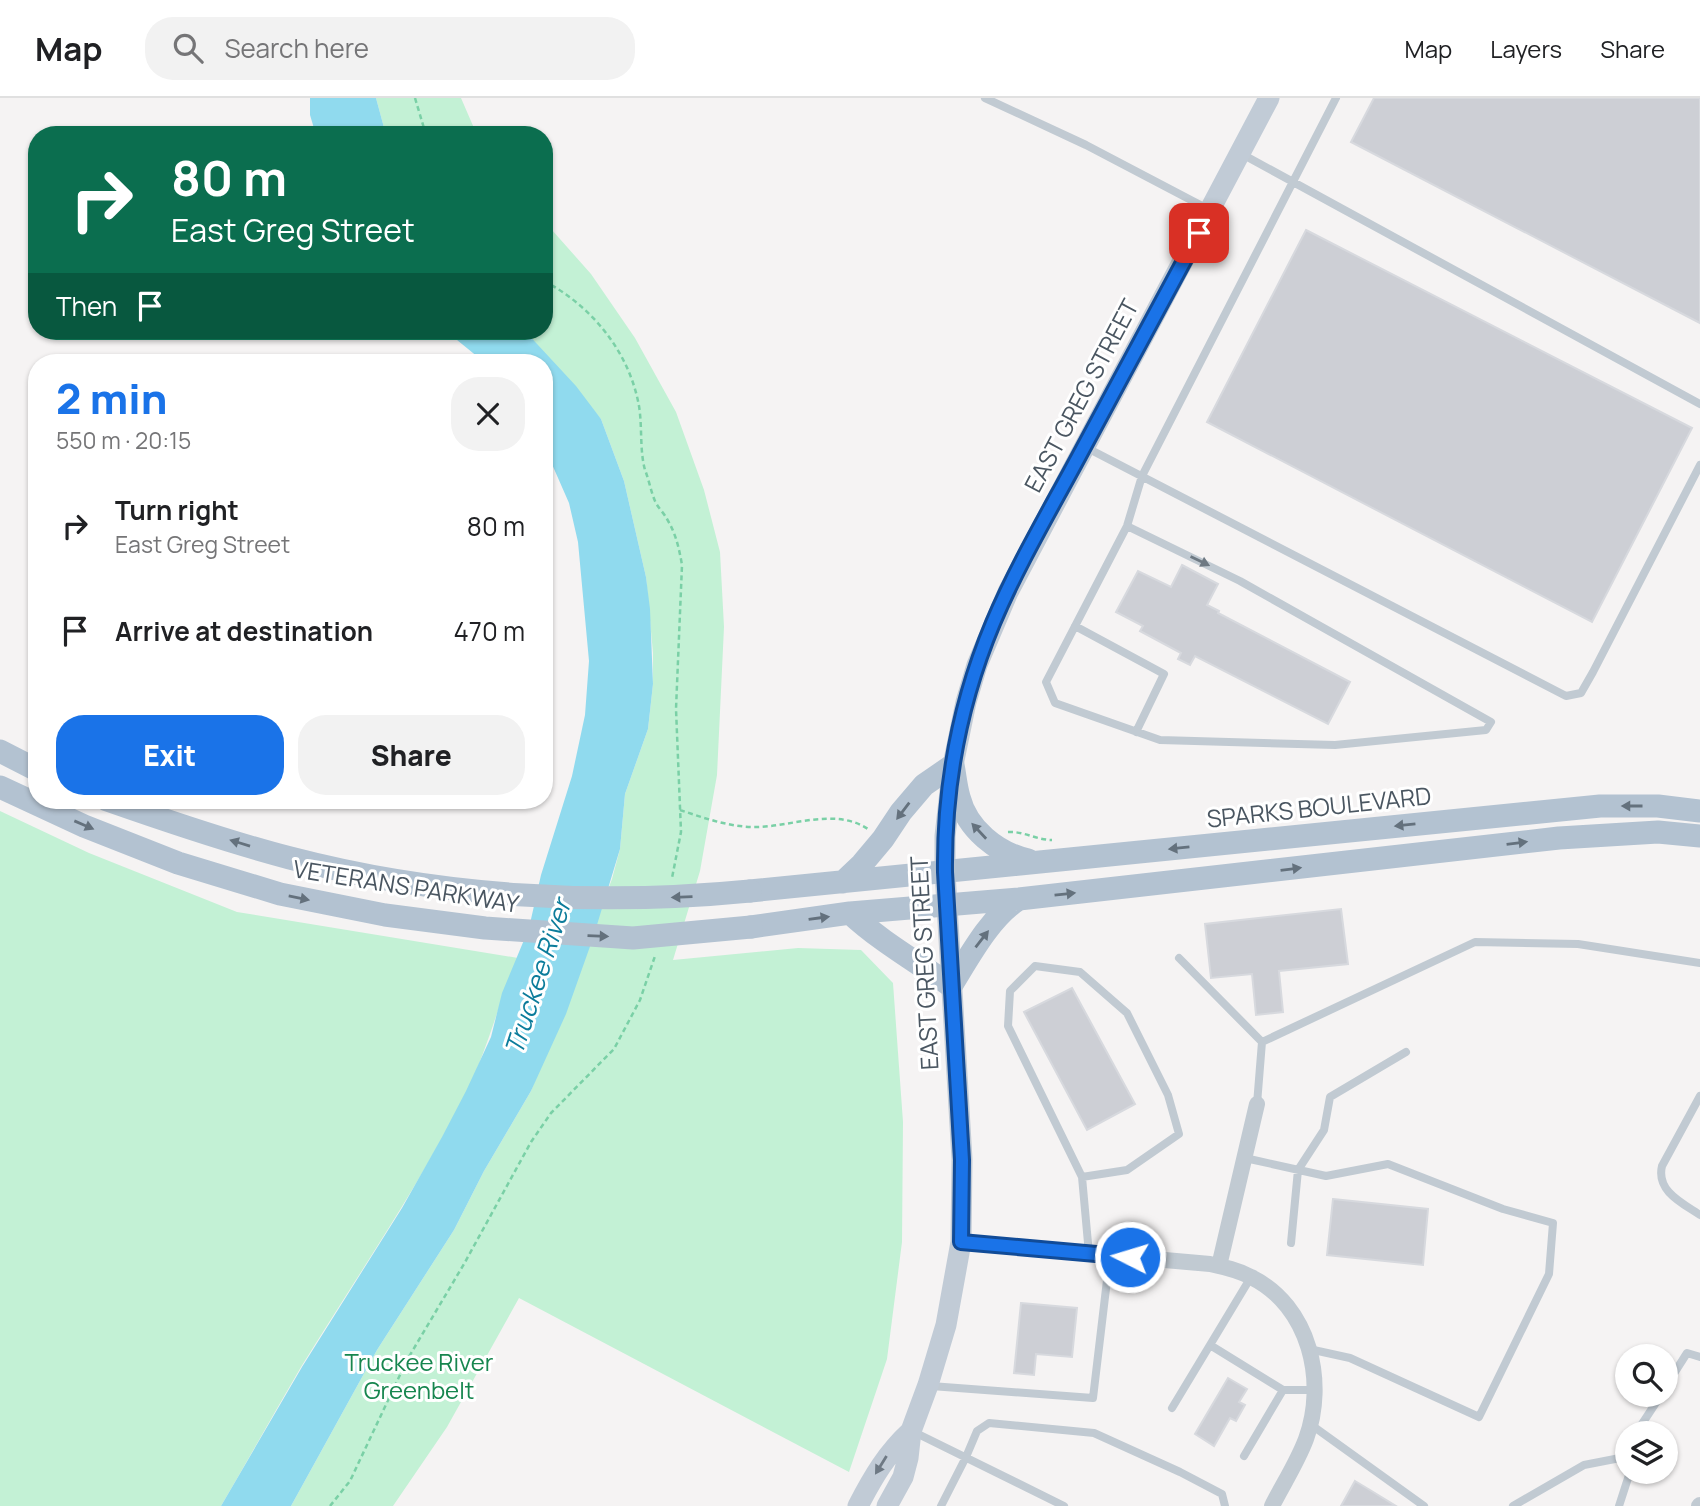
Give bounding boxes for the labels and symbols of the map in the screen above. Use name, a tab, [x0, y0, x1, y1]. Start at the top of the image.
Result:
pin	[1169, 203, 1229, 263]
street label: EAST GREG STREET	[1016, 292, 1146, 498]
one-way arrow	[1190, 556, 1210, 567]
street label: SPARKS BOULEVARD	[1205, 778, 1433, 835]
one-way arrow	[1621, 800, 1643, 812]
one-way arrow	[896, 801, 911, 819]
one-way arrow	[74, 820, 95, 831]
one-way arrow	[1394, 820, 1416, 831]
one-way arrow	[971, 822, 987, 840]
one-way arrow	[1506, 837, 1528, 848]
one-way arrow	[229, 838, 250, 848]
one-way arrow	[1168, 843, 1190, 854]
street label: VETERANS PARKWAY	[291, 851, 522, 920]
street label: EAST GREG STREET	[901, 855, 946, 1071]
one-way arrow	[1280, 863, 1302, 874]
one-way arrow	[1054, 889, 1076, 900]
water label: Truckee River	[495, 891, 580, 1059]
one-way arrow	[671, 891, 693, 902]
one-way arrow	[288, 893, 310, 904]
one-way arrow	[808, 912, 830, 923]
one-way arrow	[587, 931, 609, 942]
one-way arrow	[974, 931, 989, 949]
position arrow	[1093, 1220, 1167, 1294]
park label: Truckee River Greenbelt	[345, 1345, 494, 1406]
one-way arrow	[875, 1456, 888, 1475]

